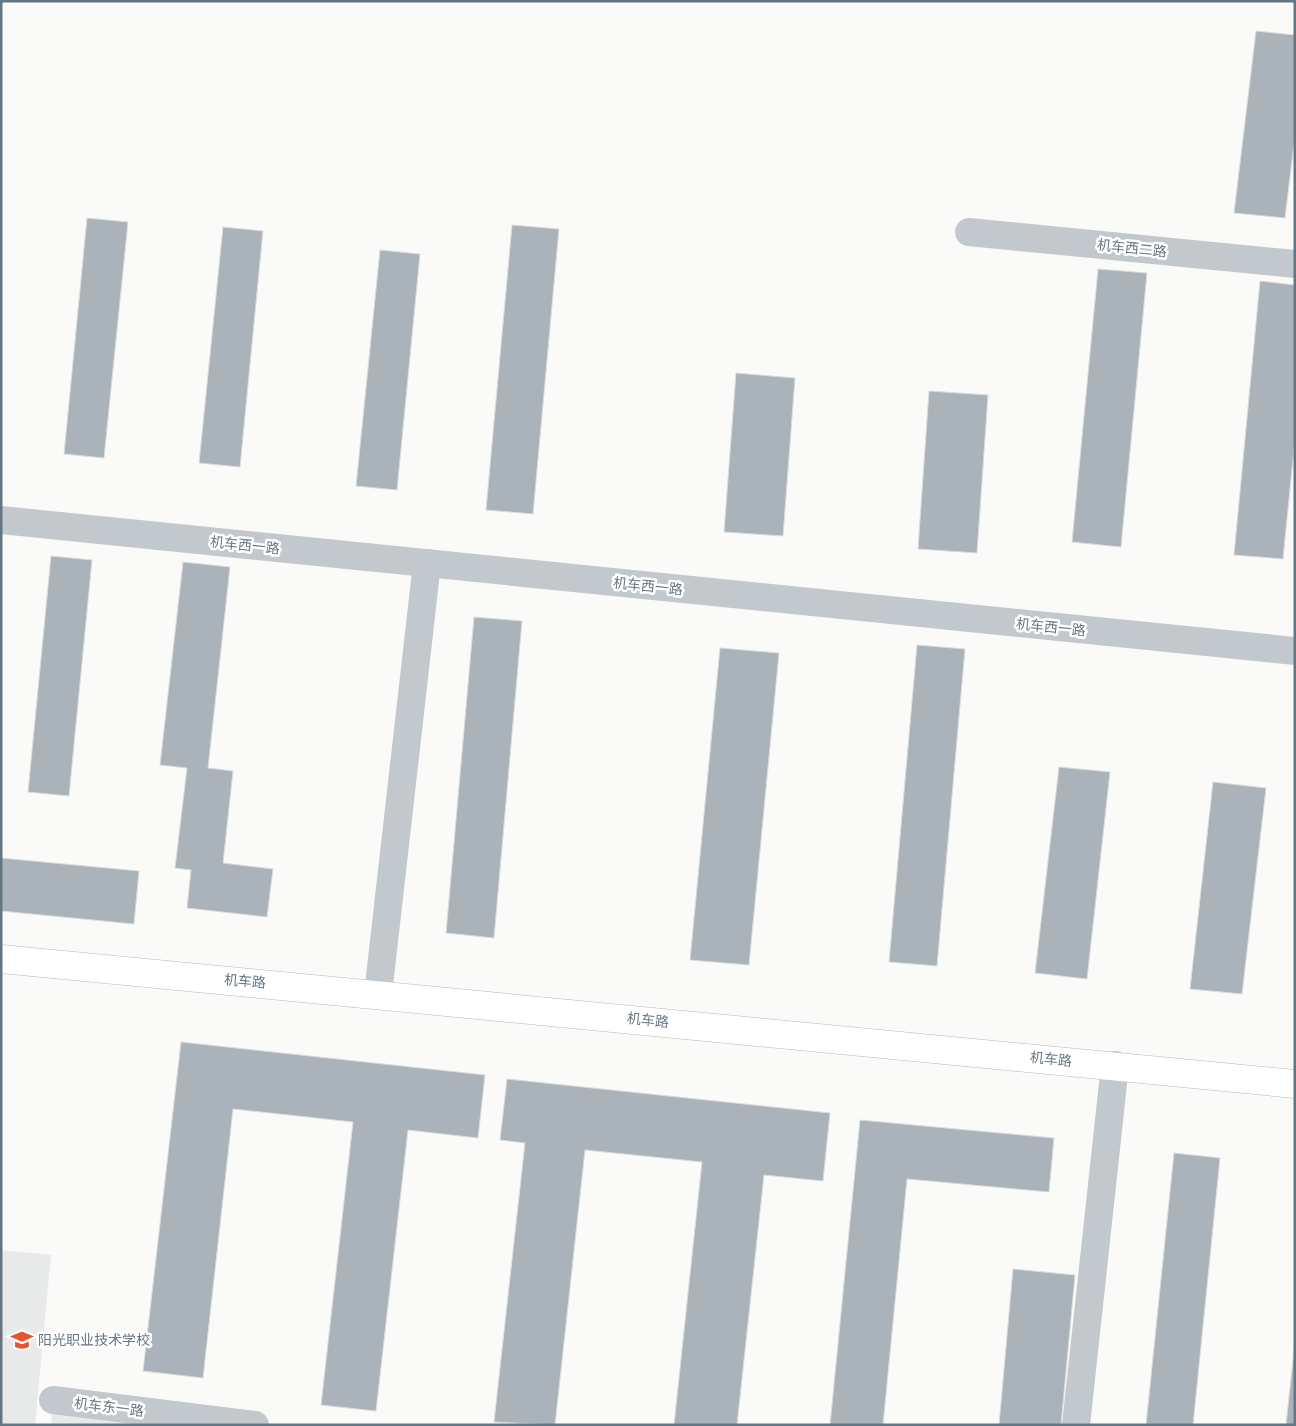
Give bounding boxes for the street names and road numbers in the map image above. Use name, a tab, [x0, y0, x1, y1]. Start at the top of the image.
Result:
street label: 机车西二路	[1096, 234, 1168, 261]
street label: 机车西一路	[209, 531, 281, 558]
street label: 机车西一路	[612, 572, 684, 599]
street label: 机车西一路	[1015, 613, 1087, 640]
street label: 机车路	[223, 969, 267, 992]
street label: 机车路	[626, 1008, 670, 1031]
street label: 机车路	[1029, 1047, 1073, 1070]
street label: 机车东一路	[73, 1393, 145, 1420]

